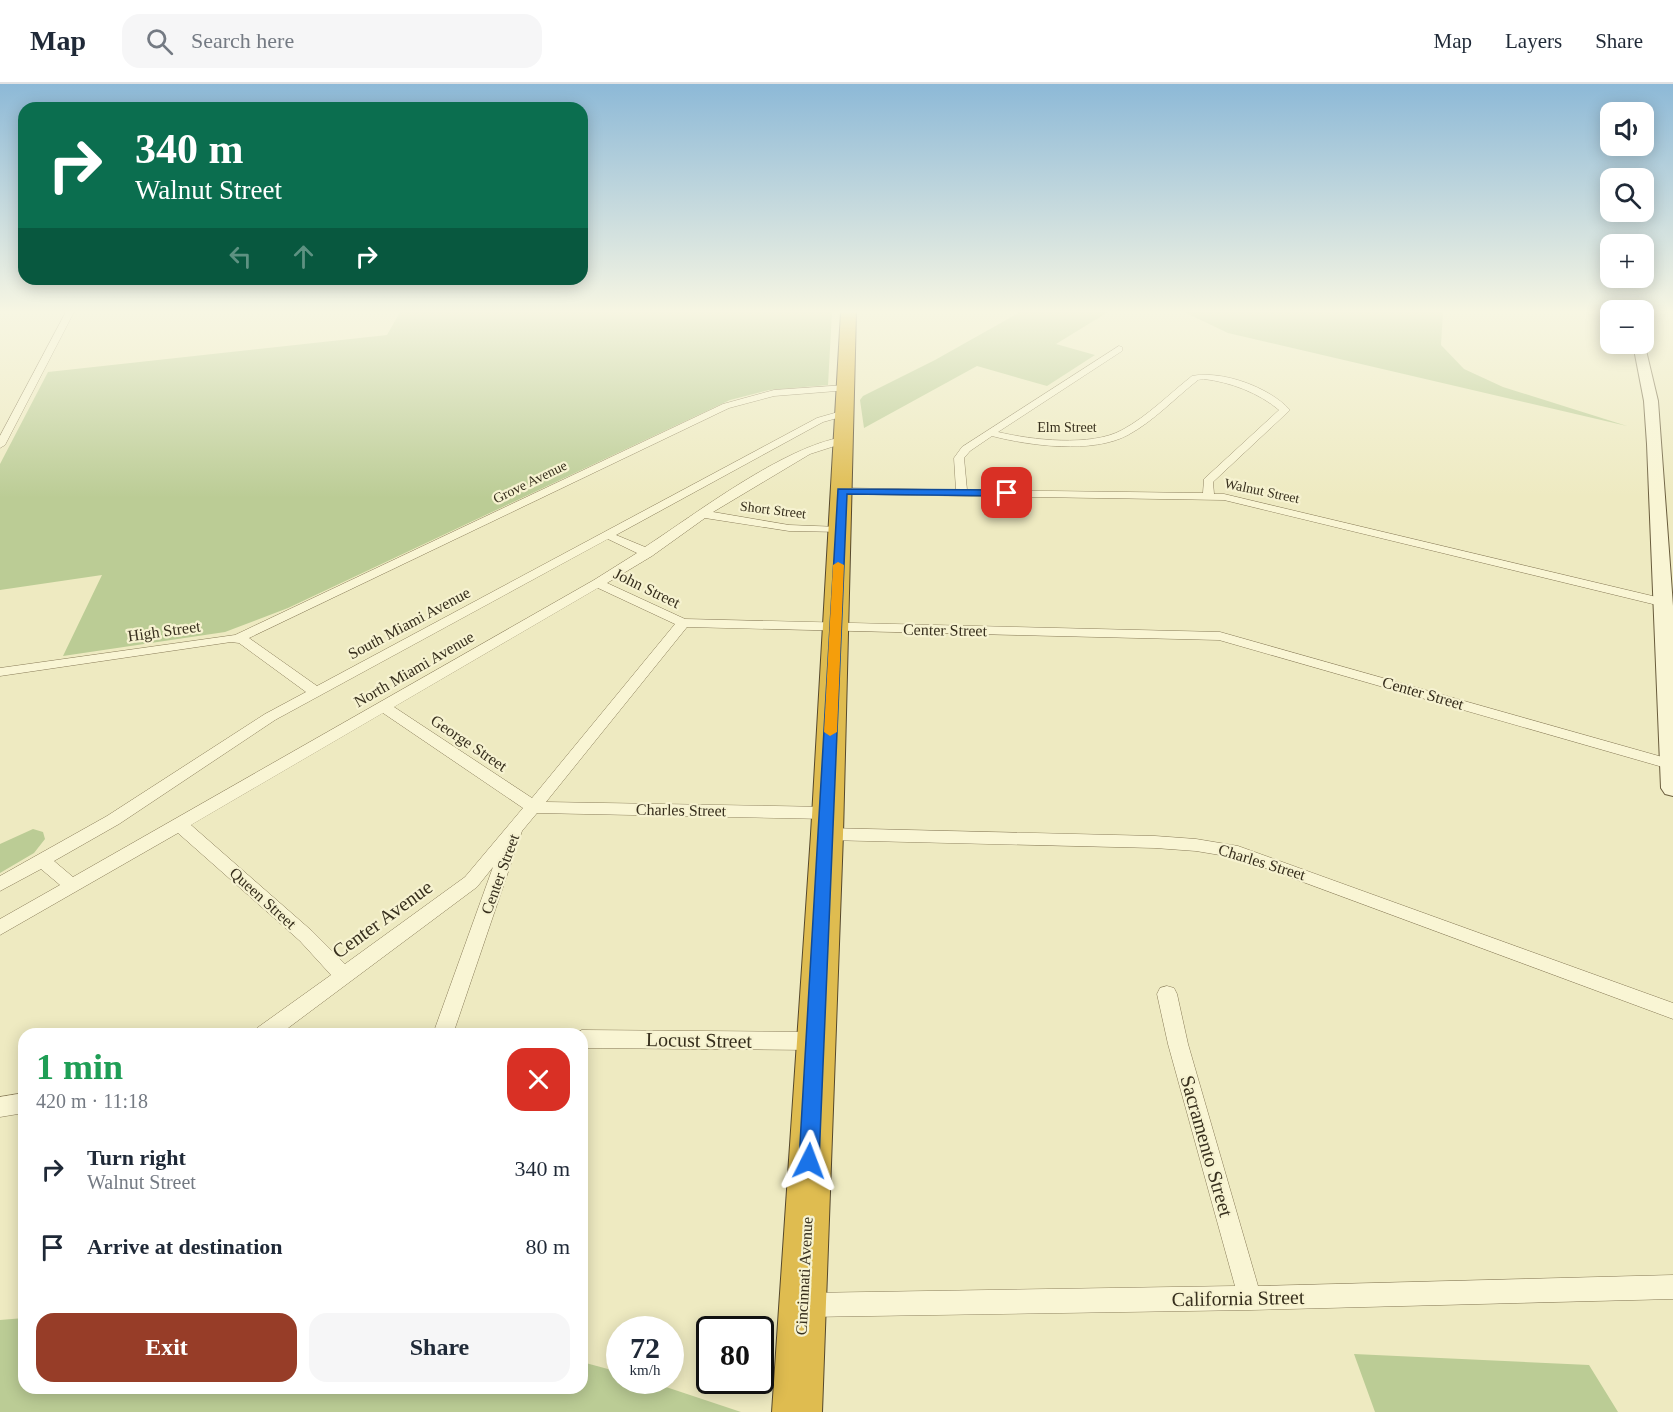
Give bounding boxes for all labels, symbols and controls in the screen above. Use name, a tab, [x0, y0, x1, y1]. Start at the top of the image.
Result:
search box	[122, 14, 542, 68]
text: Map	[30, 25, 86, 56]
icon: search	[143, 25, 176, 58]
text: Search here	[191, 28, 294, 53]
text: Map	[1434, 29, 1472, 53]
text: Layers	[1505, 29, 1562, 53]
text: Share	[1595, 29, 1643, 53]
map controls	[1600, 102, 1654, 354]
button: sound	[1600, 102, 1654, 156]
icon: right	[36, 126, 114, 204]
text: 340 m	[135, 126, 244, 172]
button: search	[1600, 168, 1654, 222]
text: Walnut Street	[135, 175, 282, 205]
button: +	[1600, 234, 1654, 288]
icon: left	[224, 240, 257, 273]
icon: ahead	[287, 240, 320, 273]
icon: right	[350, 240, 383, 273]
button: −	[1600, 300, 1654, 354]
street label: Elm Street	[1037, 420, 1097, 435]
street label: Grove Avenue	[491, 458, 569, 506]
pin	[981, 467, 1032, 518]
icon: arrive	[990, 476, 1023, 509]
street label: Walnut Street	[1223, 476, 1301, 506]
street label: Short Street	[739, 499, 807, 522]
street label: John Street	[611, 565, 683, 612]
street label: South Miami Avenue	[345, 584, 473, 662]
street label: High Street	[127, 617, 202, 646]
street label: Center Street	[903, 621, 988, 639]
street label: North Miami Avenue	[351, 628, 477, 710]
street label: Center Street	[1380, 673, 1466, 713]
street label: George Street	[427, 711, 511, 776]
street label: Charles Street	[636, 801, 727, 819]
street label: Center Street	[478, 831, 523, 916]
street label: Charles Street	[1216, 841, 1308, 883]
street label: Queen Street	[226, 864, 300, 932]
street label: Center Avenue	[328, 875, 436, 963]
street label: Locust Street	[646, 1028, 753, 1052]
text: 1 min	[36, 1047, 123, 1087]
button: close	[507, 1048, 570, 1111]
street label: Sacramento Street	[1176, 1073, 1238, 1220]
text: 420 m · 11:18	[36, 1090, 148, 1112]
position arrow	[777, 1129, 841, 1193]
text: Turn right	[87, 1145, 186, 1170]
icon: right	[36, 1153, 69, 1186]
text: 340 m	[514, 1156, 570, 1181]
text: Walnut Street	[87, 1171, 196, 1193]
street label: Cincinnati Avenue	[792, 1216, 816, 1336]
icon: arrive	[36, 1231, 69, 1264]
text: Arrive at destination	[87, 1234, 283, 1259]
text: 80 m	[525, 1234, 570, 1259]
street label: California Street	[1171, 1286, 1305, 1310]
button: Exit	[36, 1313, 297, 1382]
button: Share	[309, 1313, 570, 1382]
speed limit sign: 80	[696, 1316, 774, 1394]
text: 72	[630, 1331, 660, 1364]
text: km/h	[630, 1362, 660, 1378]

